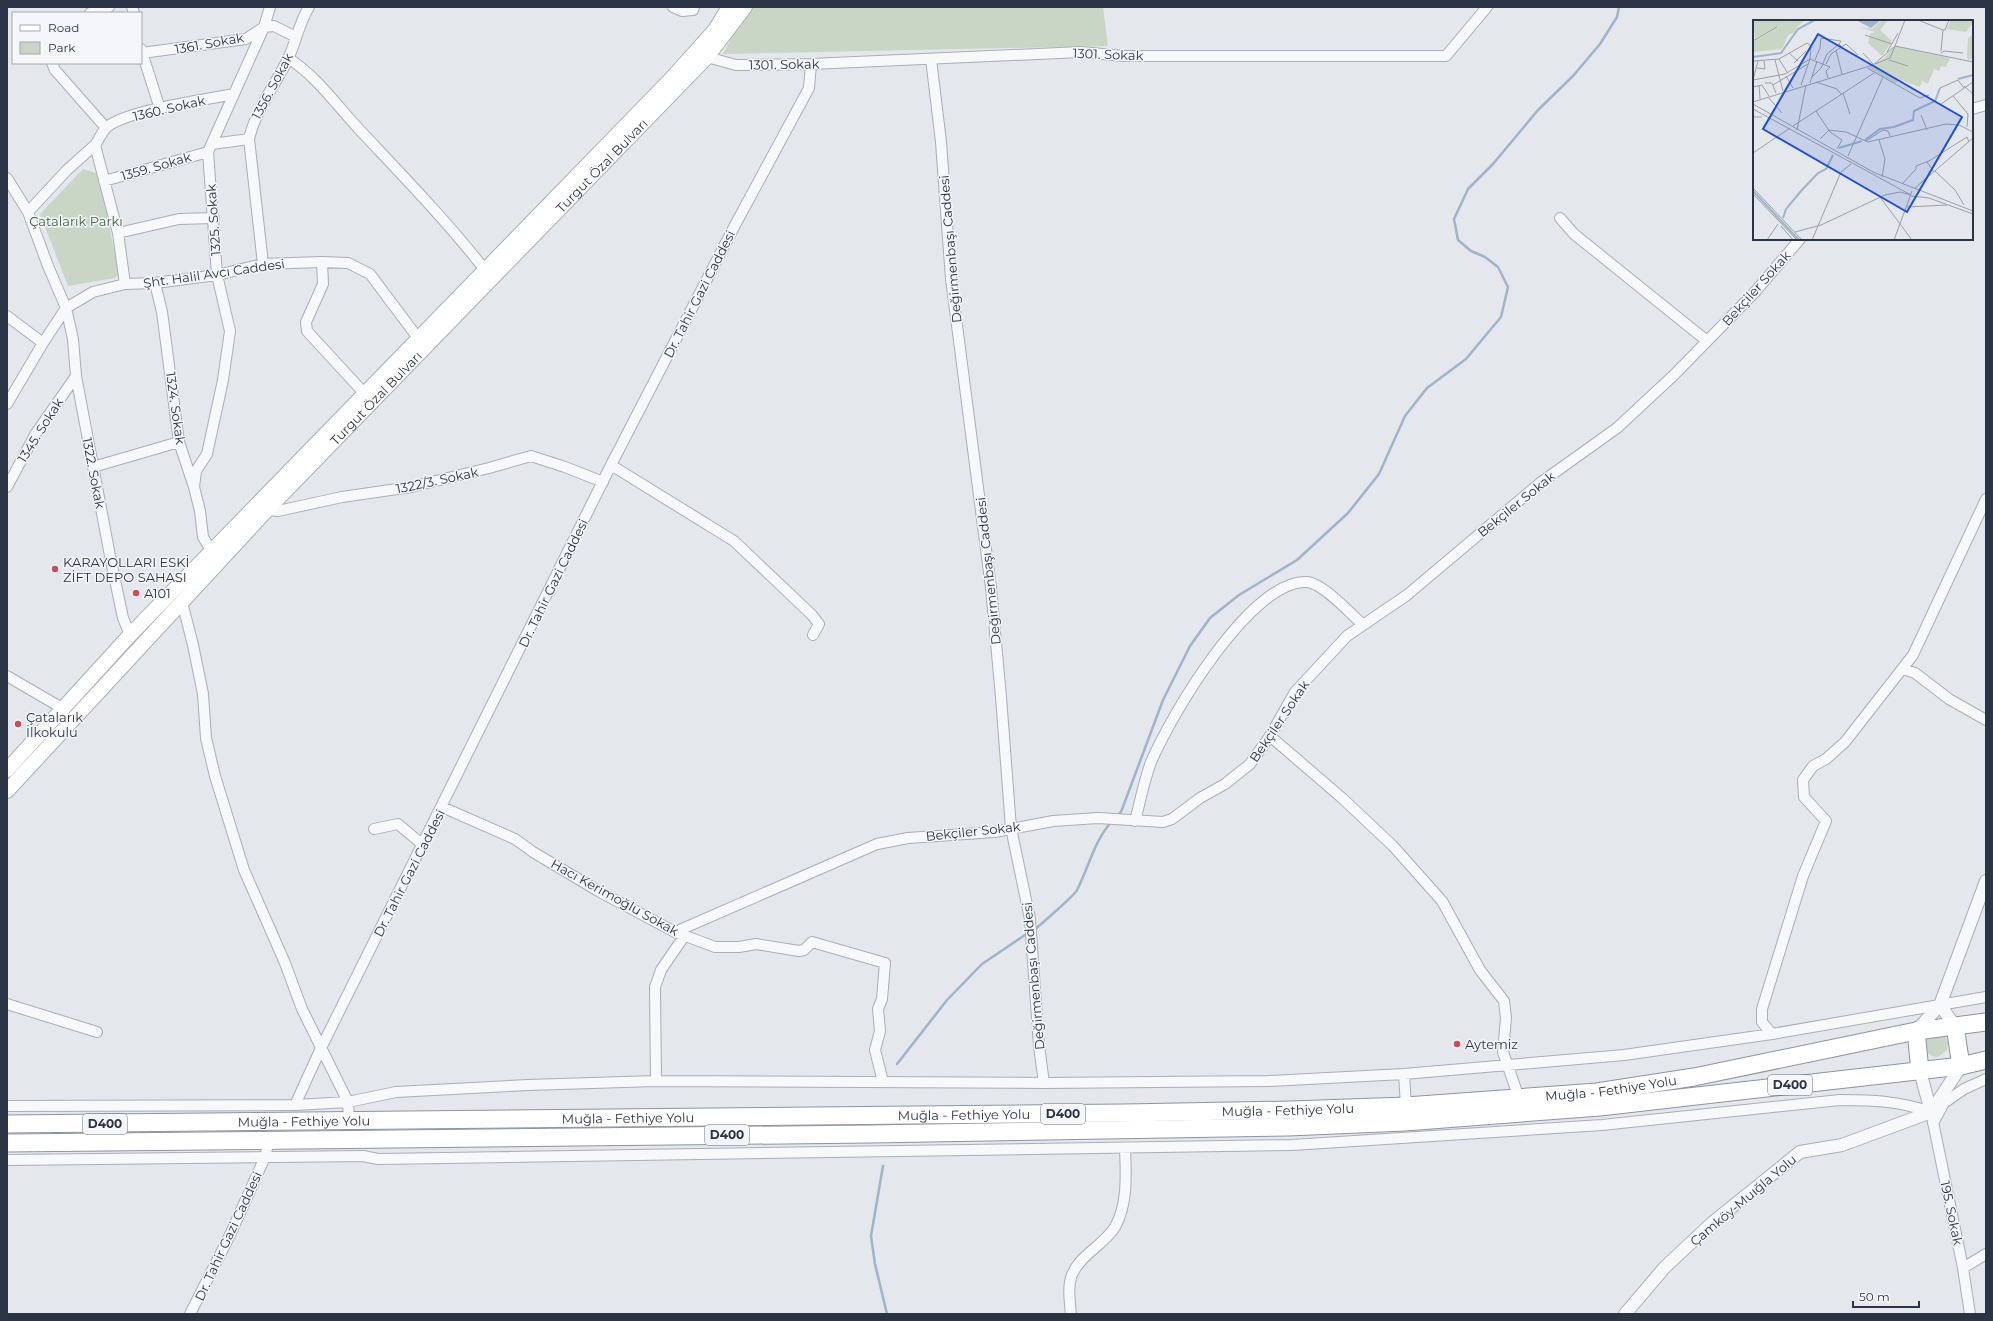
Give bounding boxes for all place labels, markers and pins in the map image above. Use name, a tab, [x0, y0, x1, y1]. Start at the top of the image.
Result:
place label: KARAYOLLARI ESKİ ZİFT DEPO SAHASI	[63, 554, 189, 585]
marker: KARAYOLLARI ESKİ ZİFT DEPO SAHASI	[50, 564, 60, 574]
place label: A101	[144, 585, 171, 601]
marker: A101	[131, 588, 141, 598]
place label: Çatalarık İlkokulu	[26, 709, 83, 740]
marker: Çatalarık İlkokulu	[13, 719, 23, 729]
place label: Aytemiz	[1465, 1036, 1518, 1052]
marker: Aytemiz	[1452, 1039, 1462, 1049]

